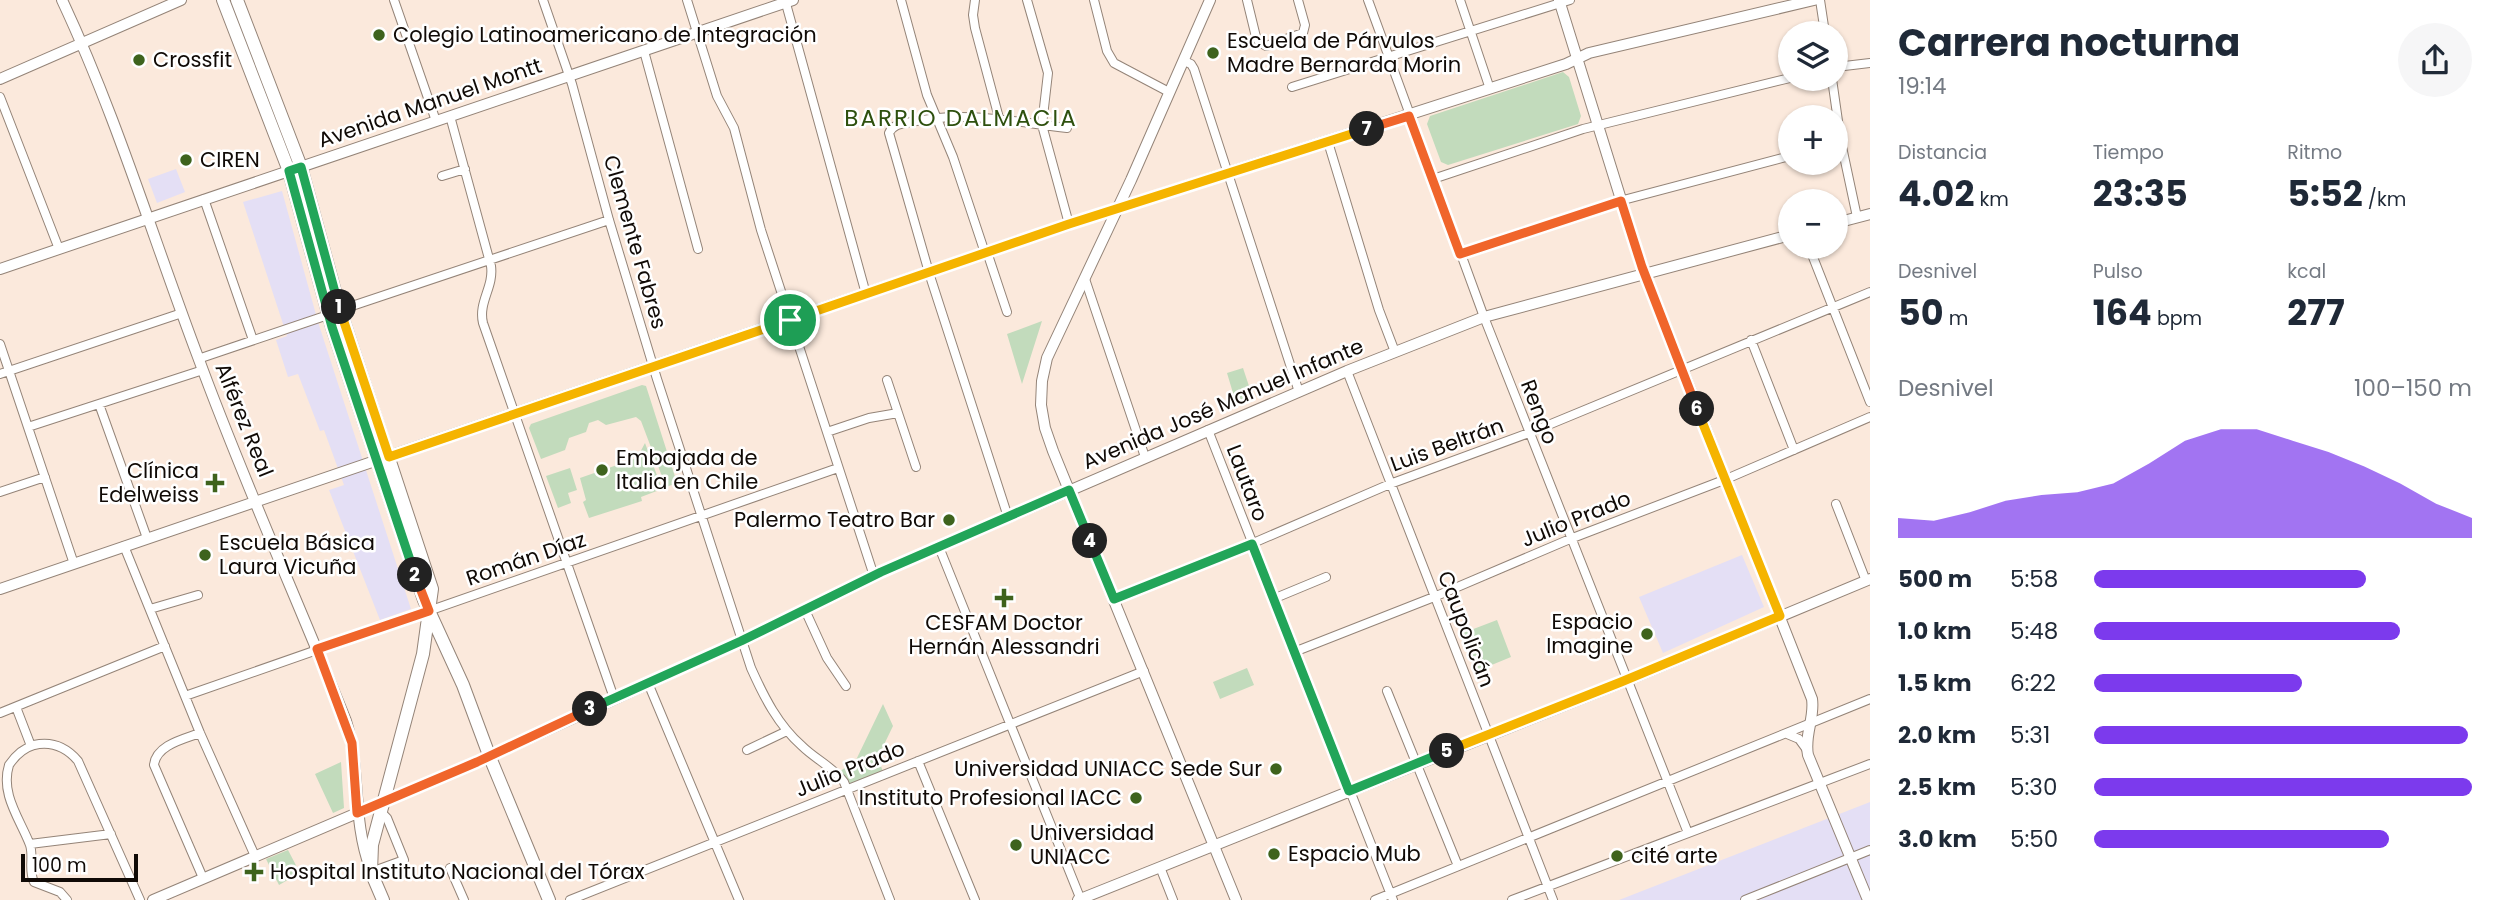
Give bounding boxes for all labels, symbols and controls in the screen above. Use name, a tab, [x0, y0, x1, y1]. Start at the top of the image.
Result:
text: Carrera nocturna	[1898, 16, 2240, 69]
place label: Colegio Latinoamericano de Integración	[393, 20, 817, 49]
map controls	[1778, 21, 1848, 259]
button: layers	[1778, 21, 1848, 91]
button: share	[2398, 23, 2472, 97]
place label: Escuela de Párvulos Madre Bernarda Morin	[1227, 26, 1461, 79]
marker: Colegio Latinoamericano de Integración	[371, 27, 387, 43]
place label: Crossfit	[153, 45, 232, 74]
marker: Escuela de Párvulos Madre Bernarda Morin	[1205, 45, 1221, 61]
street label: Avenida Manuel Montt	[314, 51, 546, 154]
marker: Crossfit	[131, 52, 147, 68]
text: 19:14	[1898, 70, 1947, 102]
district label: BARRIO DALMACIA	[844, 102, 1078, 134]
button: +	[1778, 105, 1848, 175]
pin: 7	[1350, 111, 1384, 146]
text: 7	[1361, 115, 1372, 142]
text: Distancia	[1898, 139, 1987, 166]
text: Tiempo	[2093, 139, 2164, 166]
text: Ritmo	[2287, 139, 2342, 166]
place label: CIREN	[200, 145, 260, 174]
marker: CIREN	[178, 152, 194, 168]
street label: Clemente Fabres	[597, 152, 674, 332]
text: 4.02	[1898, 169, 1974, 218]
text: 23:35	[2093, 169, 2188, 218]
text: 5:52	[2287, 169, 2363, 218]
text: km	[1974, 186, 2009, 213]
text: /km	[2363, 186, 2406, 213]
button: −	[1778, 189, 1848, 259]
text: Desnivel	[1898, 258, 1977, 285]
text: Pulso	[2093, 258, 2143, 285]
text: kcal	[2287, 258, 2326, 285]
text: 50	[1898, 288, 1944, 337]
text: 164	[2093, 288, 2152, 337]
text: 277	[2287, 288, 2345, 337]
pin: 1	[322, 290, 356, 324]
pin	[760, 290, 820, 350]
text: 1	[335, 293, 342, 320]
icon: arrive	[771, 301, 809, 339]
text: m	[1944, 305, 1968, 332]
text: bpm	[2152, 305, 2202, 332]
street label: Avenida José Manuel Infante	[1078, 331, 1368, 476]
street label: Alférez Real	[208, 359, 280, 481]
text: Desnivel	[1898, 372, 1994, 404]
text: 100–150 m	[2354, 372, 2472, 404]
street label: Rengo	[1514, 375, 1565, 448]
pin: 6	[1680, 392, 1714, 426]
text: 6	[1690, 395, 1703, 422]
street label: Luis Beltrán	[1386, 411, 1507, 478]
street label: Lautaro	[1220, 440, 1275, 525]
place label: Embajada de Italia en Chile	[616, 443, 758, 496]
place label: Clínica Edelweiss	[99, 456, 199, 509]
marker: Embajada de Italia en Chile	[594, 462, 610, 478]
marker: Clínica Edelweiss	[205, 473, 225, 493]
street label: Julio Prado	[1517, 483, 1635, 554]
place label: Palermo Teatro Bar	[734, 505, 935, 534]
marker: Palermo Teatro Bar	[941, 512, 957, 528]
street label: Román Díaz	[462, 524, 590, 593]
pin: 4	[1072, 524, 1108, 558]
text: 4	[1083, 527, 1096, 554]
place label: Escuela Básica Laura Vicuña	[219, 528, 375, 581]
marker: Escuela Básica Laura Vicuña	[197, 547, 213, 563]
pin: 2	[398, 558, 432, 592]
text: 2	[409, 561, 420, 588]
text: 500 m	[1898, 563, 1972, 595]
text: 5:58	[2010, 563, 2058, 595]
street label: Caupolicán	[1431, 567, 1502, 691]
marker: CESFAM Doctor Hernán Alessandri	[994, 588, 1014, 608]
place label: Espacio Imagine	[1546, 607, 1633, 660]
place label: CESFAM Doctor Hernán Alessandri	[908, 608, 1100, 661]
text: 1.0 km	[1898, 615, 1972, 647]
text: 5:48	[2010, 615, 2058, 647]
marker: Espacio Imagine	[1639, 626, 1655, 642]
text: 1.5 km	[1898, 667, 1972, 699]
text: 6:22	[2010, 667, 2056, 699]
pin: 3	[572, 692, 608, 726]
text: 3	[584, 695, 595, 722]
text: 2.0 km	[1898, 719, 1976, 751]
text: 5:31	[2010, 719, 2050, 751]
street label: Julio Prado	[791, 733, 909, 804]
pin: 5	[1430, 734, 1464, 768]
text: 5	[1440, 737, 1453, 764]
place label: Universidad UNIACC Sede Sur	[954, 754, 1262, 783]
marker: Universidad UNIACC Sede Sur	[1268, 761, 1284, 777]
text: 2.5 km	[1898, 771, 1976, 803]
text: 5:30	[2010, 771, 2057, 803]
place label: Instituto Profesional IACC	[859, 783, 1122, 812]
marker: Instituto Profesional IACC	[1128, 790, 1144, 806]
place label: Universidad UNIACC	[1030, 818, 1154, 871]
text: 3.0 km	[1898, 823, 1977, 855]
text: 5:50	[2010, 823, 2058, 855]
marker: Universidad UNIACC	[1008, 837, 1024, 853]
place label: Espacio Mub	[1288, 839, 1421, 868]
place label: cité arte	[1631, 841, 1718, 870]
marker: Espacio Mub	[1266, 846, 1282, 862]
marker: cité arte	[1609, 848, 1625, 864]
scale bar	[21, 851, 138, 883]
text: 100 m	[32, 852, 87, 879]
place label: Hospital Instituto Nacional del Tórax	[270, 857, 645, 886]
marker: Hospital Instituto Nacional del Tórax	[244, 862, 264, 882]

